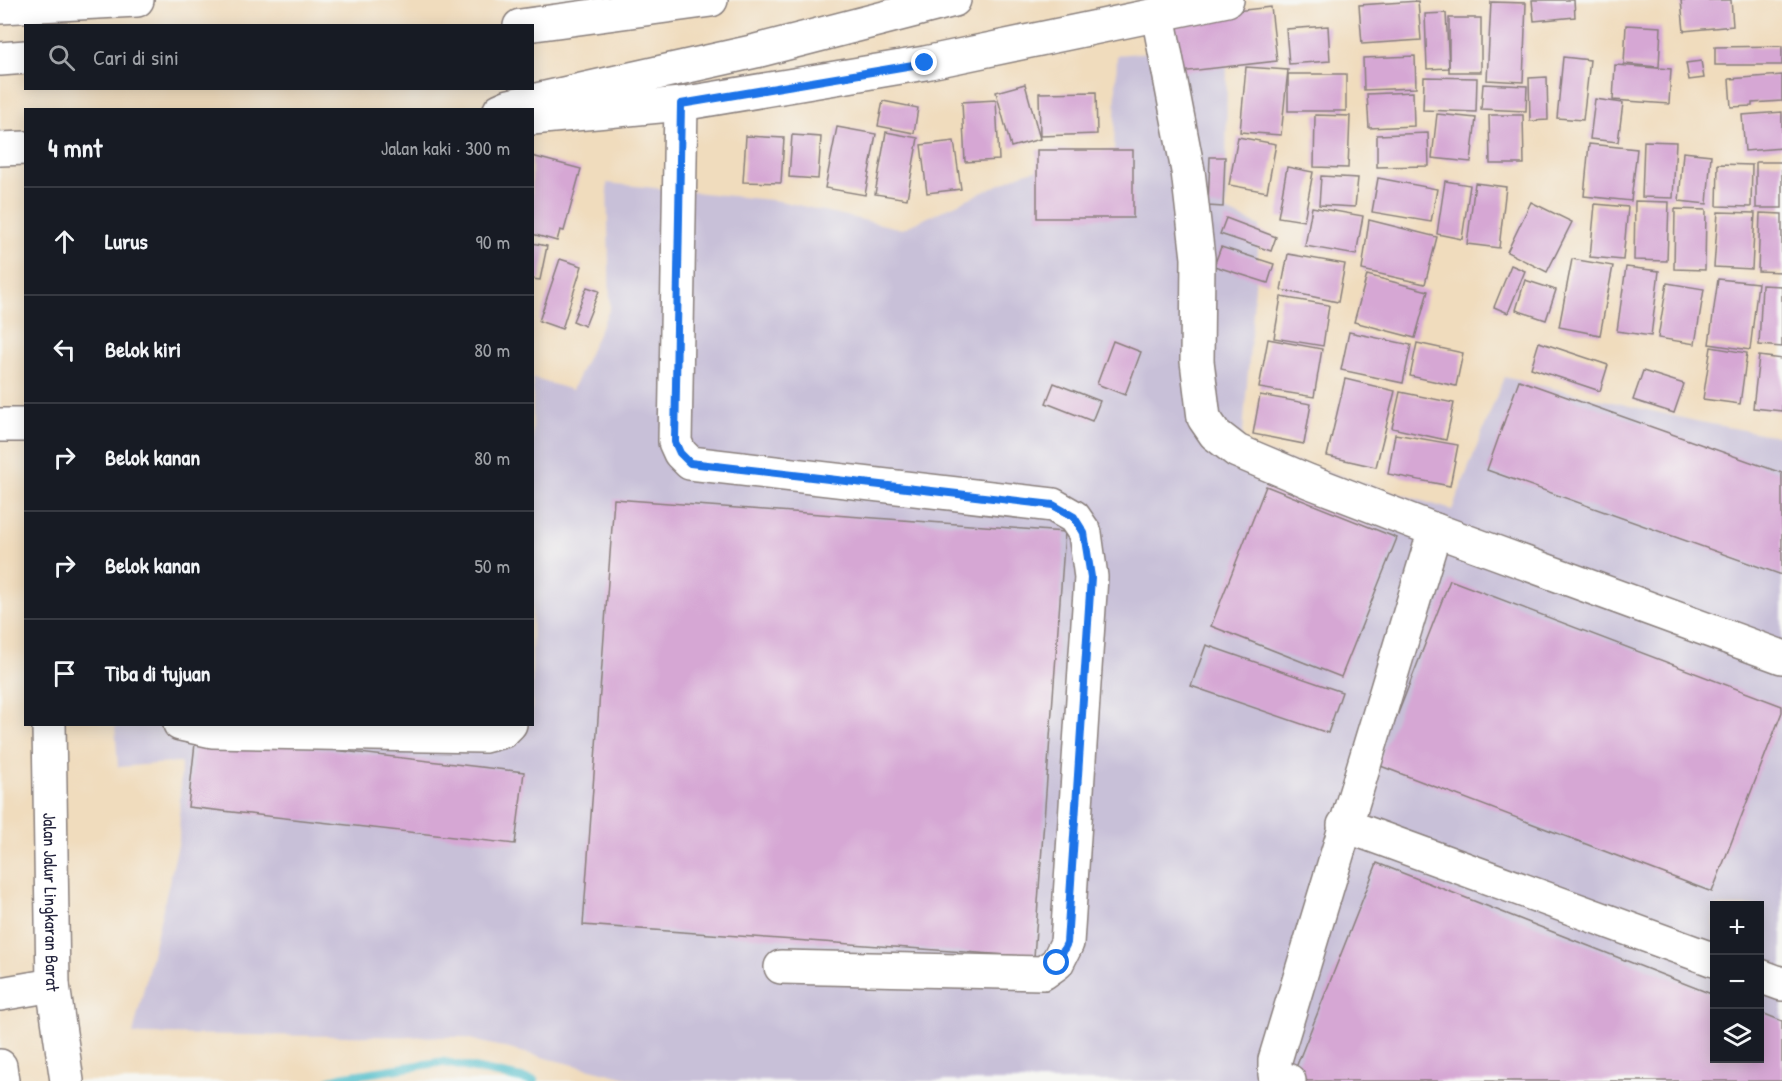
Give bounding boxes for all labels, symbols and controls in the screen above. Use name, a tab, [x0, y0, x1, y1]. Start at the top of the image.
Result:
search box	[24, 24, 534, 90]
icon: search	[45, 41, 78, 74]
text: Cari di sini	[93, 42, 179, 72]
route end	[911, 49, 937, 75]
text: 4 mnt	[48, 130, 102, 165]
text: Jalan kaki · 300 m	[381, 134, 510, 161]
icon: ahead	[48, 225, 81, 258]
text: Lurus	[105, 226, 148, 256]
text: 90 m	[476, 228, 510, 255]
icon: left	[48, 333, 81, 366]
text: Belok kiri	[105, 334, 181, 364]
text: 80 m	[474, 336, 510, 363]
icon: right	[48, 441, 81, 474]
text: Belok kanan	[105, 442, 200, 472]
text: 80 m	[474, 444, 510, 471]
icon: right	[48, 549, 81, 582]
text: Belok kanan	[105, 550, 200, 580]
text: 50 m	[474, 552, 510, 579]
icon: arrive	[48, 657, 81, 690]
text: Tiba di tujuan	[105, 658, 210, 688]
street label: Jalan Jalur Lingkaran Barat	[38, 812, 66, 994]
map controls	[1710, 901, 1764, 1063]
button: +	[1710, 901, 1764, 955]
route start	[1043, 949, 1069, 975]
button: −	[1710, 955, 1764, 1009]
button: layers	[1710, 1009, 1764, 1063]

